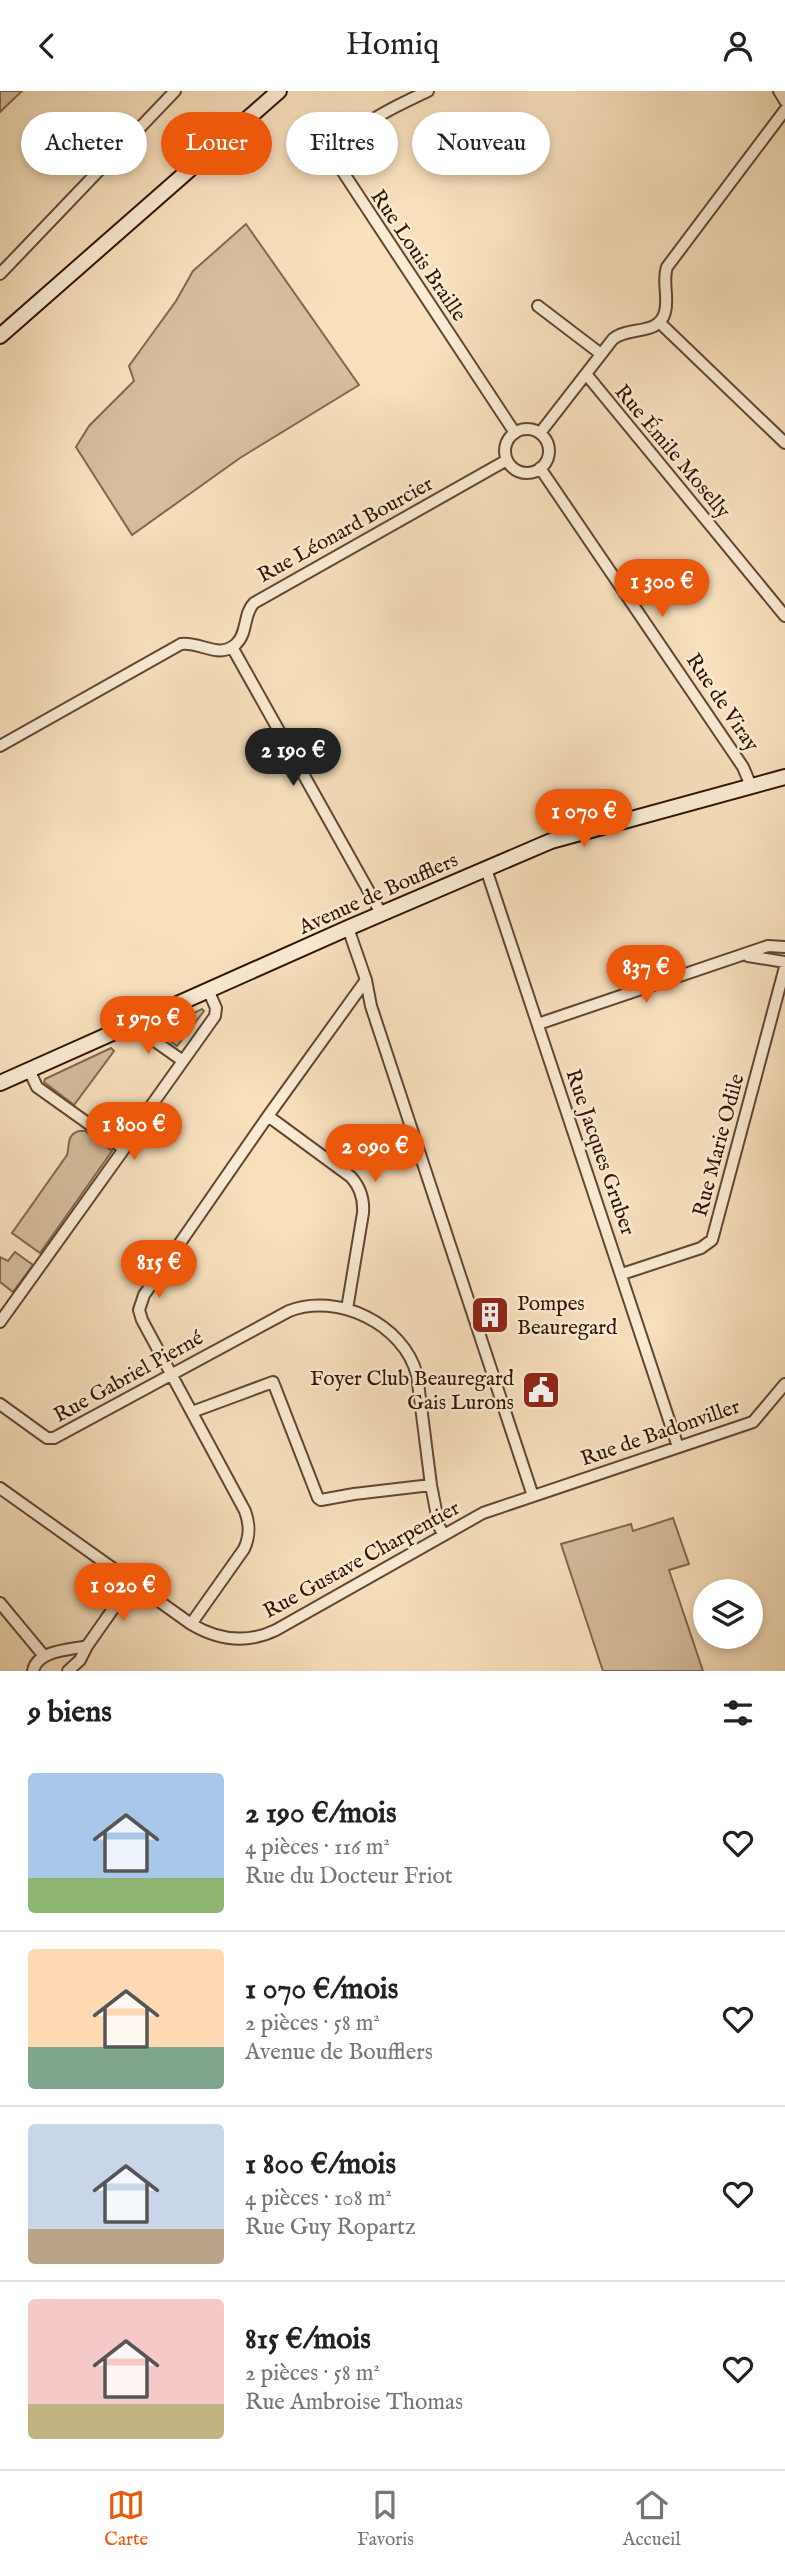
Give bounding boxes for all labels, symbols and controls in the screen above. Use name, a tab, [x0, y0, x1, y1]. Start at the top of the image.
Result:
text: Homiq	[346, 25, 439, 66]
icon: back	[28, 27, 66, 65]
icon: person	[719, 27, 757, 65]
chip: Acheter	[21, 112, 147, 175]
chip: Louer	[161, 112, 272, 175]
chip: Filtres	[286, 112, 398, 175]
chip: Nouveau	[412, 112, 550, 175]
street label: Rue Louis Braille	[364, 185, 472, 327]
street label: Rue Émile Moselly	[608, 379, 737, 525]
street label: Rue Léonard Bourcier	[253, 471, 438, 590]
pin: 1 300 €	[597, 559, 727, 619]
text: 1 300 €	[630, 567, 694, 596]
street label: Rue de Viray	[679, 649, 765, 758]
pin: 2 190 €	[228, 729, 358, 788]
text: 2 190 €	[261, 736, 325, 765]
pin: 1 070 €	[519, 789, 649, 849]
text: 1 070 €	[551, 797, 617, 826]
street label: Avenue de Boufflers	[294, 847, 462, 942]
pin: 837 €	[597, 946, 695, 1005]
text: 837 €	[623, 953, 669, 982]
pin: 1 970 €	[83, 997, 213, 1056]
text: 1 970 €	[116, 1004, 180, 1033]
street label: Rue Jacques Gruber	[559, 1066, 641, 1239]
street label: Rue Marie Odile	[687, 1071, 752, 1220]
pin: 1 800 €	[69, 1103, 199, 1162]
text: 1 800 €	[102, 1110, 166, 1139]
pin: 2 090 €	[310, 1125, 440, 1184]
text: 2 090 €	[342, 1132, 408, 1161]
pin: 815 €	[110, 1241, 208, 1300]
text: 815 €	[137, 1248, 181, 1277]
place label: Pompes Beauregard	[517, 1291, 618, 1342]
building icon: Pompes Beauregard	[469, 1294, 511, 1336]
street label: Rue Gabriel Pierné	[49, 1325, 209, 1430]
place label: Foyer Club Beauregard Gais Lurons	[310, 1366, 515, 1417]
public building icon: Foyer Club Beauregard Gais Lurons	[520, 1369, 562, 1411]
street label: Rue de Badonviller	[577, 1393, 744, 1473]
street label: Rue Gustave Charpentier	[259, 1495, 465, 1626]
pin: 1 020 €	[58, 1563, 188, 1623]
text: 1 020 €	[90, 1571, 156, 1600]
map controls	[693, 1579, 763, 1649]
button: layers	[693, 1579, 763, 1649]
text: 9 biens	[28, 1694, 112, 1732]
icon: filters	[719, 1694, 757, 1732]
text: 2 190 €/mois	[245, 1795, 397, 1833]
icon: home	[84, 1801, 168, 1885]
icon: heart	[719, 1824, 757, 1862]
text: 4 pièces · 116 m²	[245, 1833, 390, 1862]
text: Rue du Docteur Friot	[245, 1862, 453, 1891]
text: 1 070 €/mois	[245, 1971, 398, 2009]
icon: home	[84, 1977, 168, 2061]
icon: heart	[719, 2000, 757, 2038]
text: 2 pièces · 58 m²	[245, 2009, 380, 2038]
text: Avenue de Boufflers	[245, 2038, 433, 2067]
text: 1 800 €/mois	[245, 2146, 396, 2184]
icon: home	[84, 2152, 168, 2236]
icon: heart	[719, 2175, 757, 2213]
text: 4 pièces · 108 m²	[245, 2184, 392, 2213]
text: Rue Guy Ropartz	[245, 2213, 416, 2242]
text: 815 €/mois	[245, 2321, 371, 2359]
icon: home	[84, 2327, 168, 2411]
icon: heart	[719, 2350, 757, 2388]
text: 2 pièces · 58 m²	[245, 2359, 380, 2388]
text: Rue Ambroise Thomas	[245, 2388, 463, 2417]
tab: Carte	[104, 2486, 148, 2552]
tab: Favoris	[357, 2486, 414, 2552]
tab: Accueil	[623, 2486, 681, 2552]

